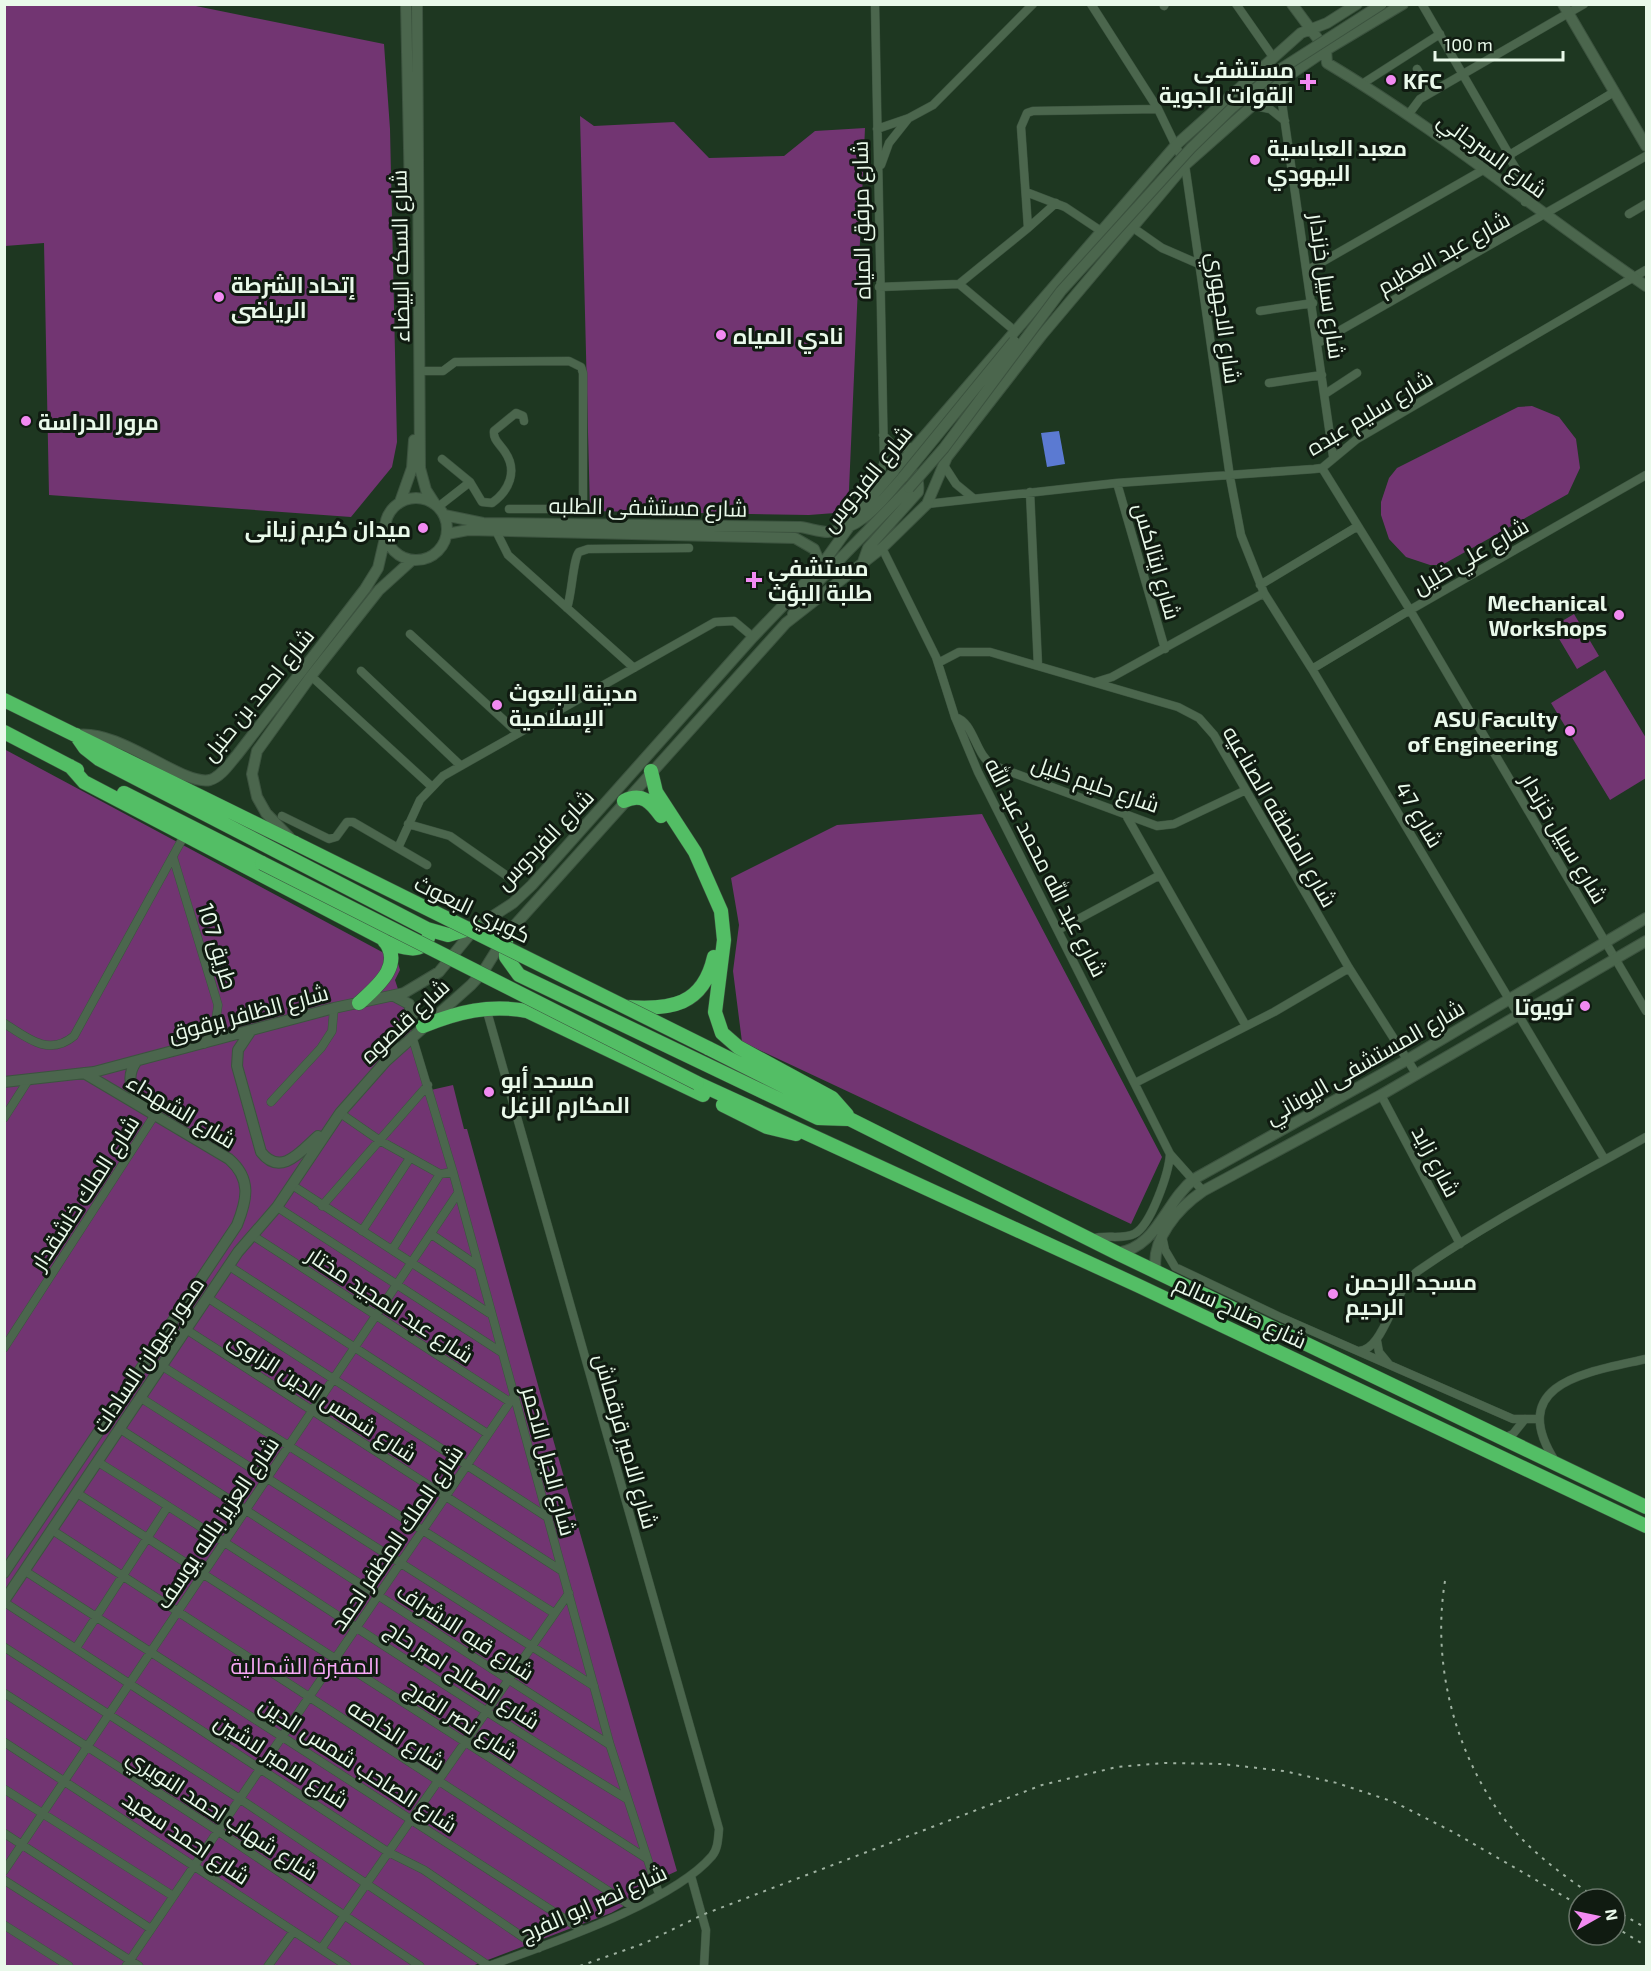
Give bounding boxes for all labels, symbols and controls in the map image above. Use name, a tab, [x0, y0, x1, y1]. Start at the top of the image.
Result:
scale bar	[1435, 24, 1562, 62]
text: 100 m	[1444, 33, 1493, 55]
place label: مستشفى القوات الجوية	[1159, 56, 1294, 109]
place label: KFC	[1403, 67, 1442, 93]
marker: مستشفى القوات الجوية	[1299, 73, 1317, 91]
marker: KFC	[1384, 73, 1398, 87]
street label: شارع السرجاني	[1430, 106, 1553, 206]
place label: معبد العباسية اليهودي	[1267, 134, 1407, 191]
street label: شارع مرفق المياه	[846, 140, 877, 300]
marker: معبد العباسية اليهودي	[1248, 153, 1262, 167]
street label: شارع السكه البيضاء	[384, 169, 417, 343]
street label: شارع عبد العظيم	[1372, 205, 1516, 303]
street label: شارع سبيل خزندار	[1302, 209, 1351, 361]
street label: شارع الاجهوري	[1198, 251, 1247, 386]
place label: إتحاد الشرطة الرياضى	[231, 271, 356, 324]
marker: إتحاد الشرطة الرياضى	[212, 290, 226, 304]
place label: نادي المياه	[733, 322, 843, 354]
marker: نادي المياه	[714, 328, 728, 342]
street label: شارع سليم عبده	[1301, 364, 1439, 463]
place label: مرور الدراسة	[38, 408, 159, 436]
marker: مرور الدراسة	[19, 414, 33, 428]
street label: شارع الفردوس	[815, 420, 919, 538]
street label: شارع مستشفى الطلبه	[548, 491, 748, 524]
street label: شارع ايتالكس	[1126, 500, 1187, 623]
street label: شارع علي خليل	[1407, 511, 1535, 603]
place label: ميدان كريم زيانى	[245, 515, 411, 545]
marker: ميدان كريم زيانى	[416, 521, 430, 535]
place label: مستشفى طلبة البؤث	[768, 554, 873, 607]
marker: مستشفى طلبة البؤث	[745, 571, 763, 589]
place label: Mechanical Workshops	[1487, 589, 1608, 640]
marker: Mechanical Workshops	[1612, 608, 1626, 622]
street label: شارع احمد بن حنبل	[195, 622, 321, 768]
place label: مدينة البعوث الإسلامية	[509, 679, 638, 733]
marker: مدينة البعوث الإسلامية	[490, 698, 504, 712]
place label: ASU Faculty of Engineering	[1408, 705, 1559, 756]
street label: شارع المنطقه الصناعيه	[1216, 721, 1343, 913]
marker: ASU Faculty of Engineering	[1563, 724, 1577, 738]
street label: شارع حليم خليل	[1028, 749, 1163, 821]
street label: شارع عبد الله محمد عبد الله	[978, 753, 1113, 982]
street label: شارع سبيل خزندار	[1512, 767, 1614, 909]
street label: شارع 47	[1388, 776, 1450, 853]
street label: شارع الفردوس	[490, 783, 600, 897]
street label: كوبري البعوث	[408, 869, 535, 952]
street label: طريق 107	[192, 900, 244, 993]
street label: شارع قنصوه	[354, 972, 456, 1070]
street label: شارع الظافر برقوق	[165, 978, 332, 1049]
street label: شارع المستشفى اليوناني	[1260, 993, 1471, 1133]
place label: تويوتا	[1514, 993, 1574, 1021]
marker: تويوتا	[1578, 999, 1592, 1013]
place label: مسجد أبو المكارم الزغل	[501, 1066, 630, 1121]
street label: شارع الشهداء	[121, 1067, 241, 1155]
marker: مسجد أبو المكارم الزغل	[482, 1085, 496, 1099]
street label: شارع الملك خاشقدار	[23, 1110, 146, 1277]
street label: شارع زايد	[1405, 1121, 1467, 1202]
street label: شارع عبد المجيد مختار	[300, 1239, 479, 1370]
place label: مسجد الرحمن الرحيم	[1345, 1268, 1477, 1323]
street label: شارع صلاح سالم	[1169, 1269, 1311, 1357]
street label: محور جيهان السادات	[86, 1272, 210, 1438]
marker: مسجد الرحمن الرحيم	[1326, 1287, 1340, 1301]
street label: شارع شمس الدين الزاوى	[222, 1325, 422, 1469]
street label: شارع الامير قرقماش	[587, 1350, 664, 1532]
street label: شارع الجبل الاحمر	[514, 1382, 582, 1539]
street label: شارع العزيز بالله يوسف	[149, 1431, 286, 1615]
street label: شارع الملك المظفر احمد	[324, 1440, 470, 1636]
street label: شارع قبه الاشراف	[391, 1577, 539, 1687]
street label: شارع الصالح امير حاج	[379, 1614, 545, 1736]
park label: المقبرة الشمالية	[230, 1652, 380, 1679]
street label: شارع نصر الفرج	[399, 1673, 523, 1767]
street label: شارع الصاحب شمس الدين	[254, 1690, 463, 1840]
street label: شارع الخاصه	[342, 1693, 450, 1777]
street label: شارع الامير لاشين	[209, 1707, 354, 1815]
street label: شارع شهاب احمد النويري	[120, 1743, 323, 1890]
street label: شارع احمد سعيد	[117, 1785, 255, 1892]
street label: شارع نصر ابو الفرج	[516, 1858, 672, 1949]
north arrow	[1567, 1887, 1627, 1947]
text: N	[1602, 1907, 1623, 1922]

